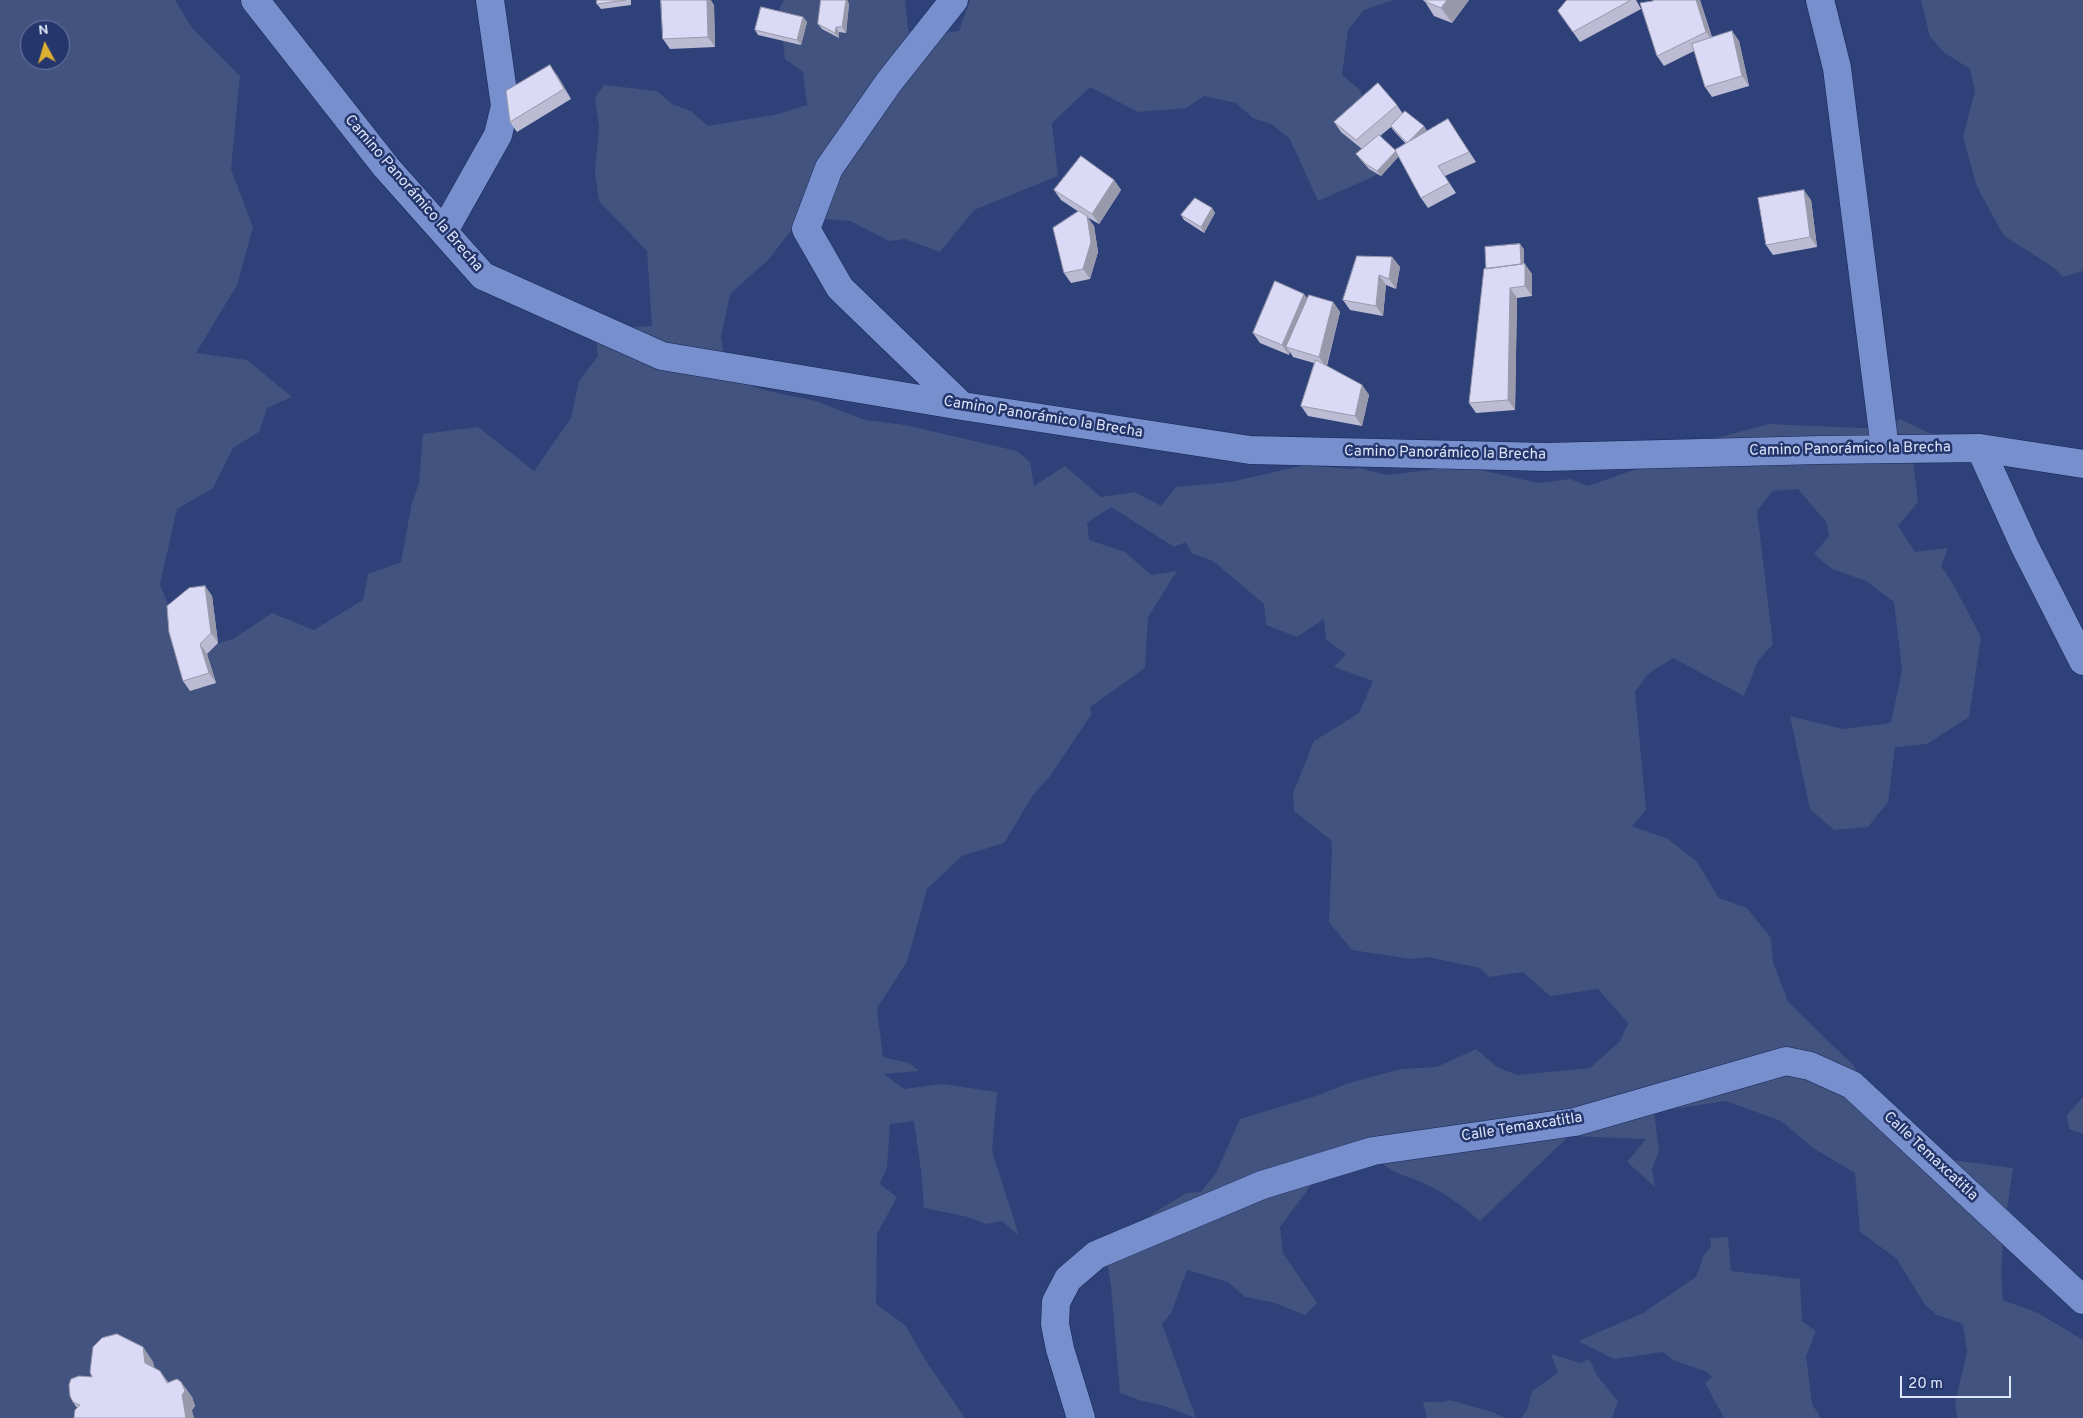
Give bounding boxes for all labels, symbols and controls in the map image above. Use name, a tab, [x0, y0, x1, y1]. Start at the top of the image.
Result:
north arrow	[20, 20, 70, 70]
text: N	[38, 22, 49, 40]
street label: Camino Panorámico la Brecha	[340, 112, 486, 276]
street label: Camino Panorámico la Brecha	[942, 393, 1144, 443]
street label: Camino Panorámico la Brecha	[1749, 439, 1951, 461]
street label: Camino Panorámico la Brecha	[1344, 443, 1546, 465]
street label: Calle Temaxcatitla	[1879, 1109, 1981, 1205]
street label: Calle Temaxcatitla	[1460, 1110, 1584, 1146]
scale bar	[1903, 1366, 2014, 1398]
text: 20 m	[1908, 1375, 1943, 1394]

